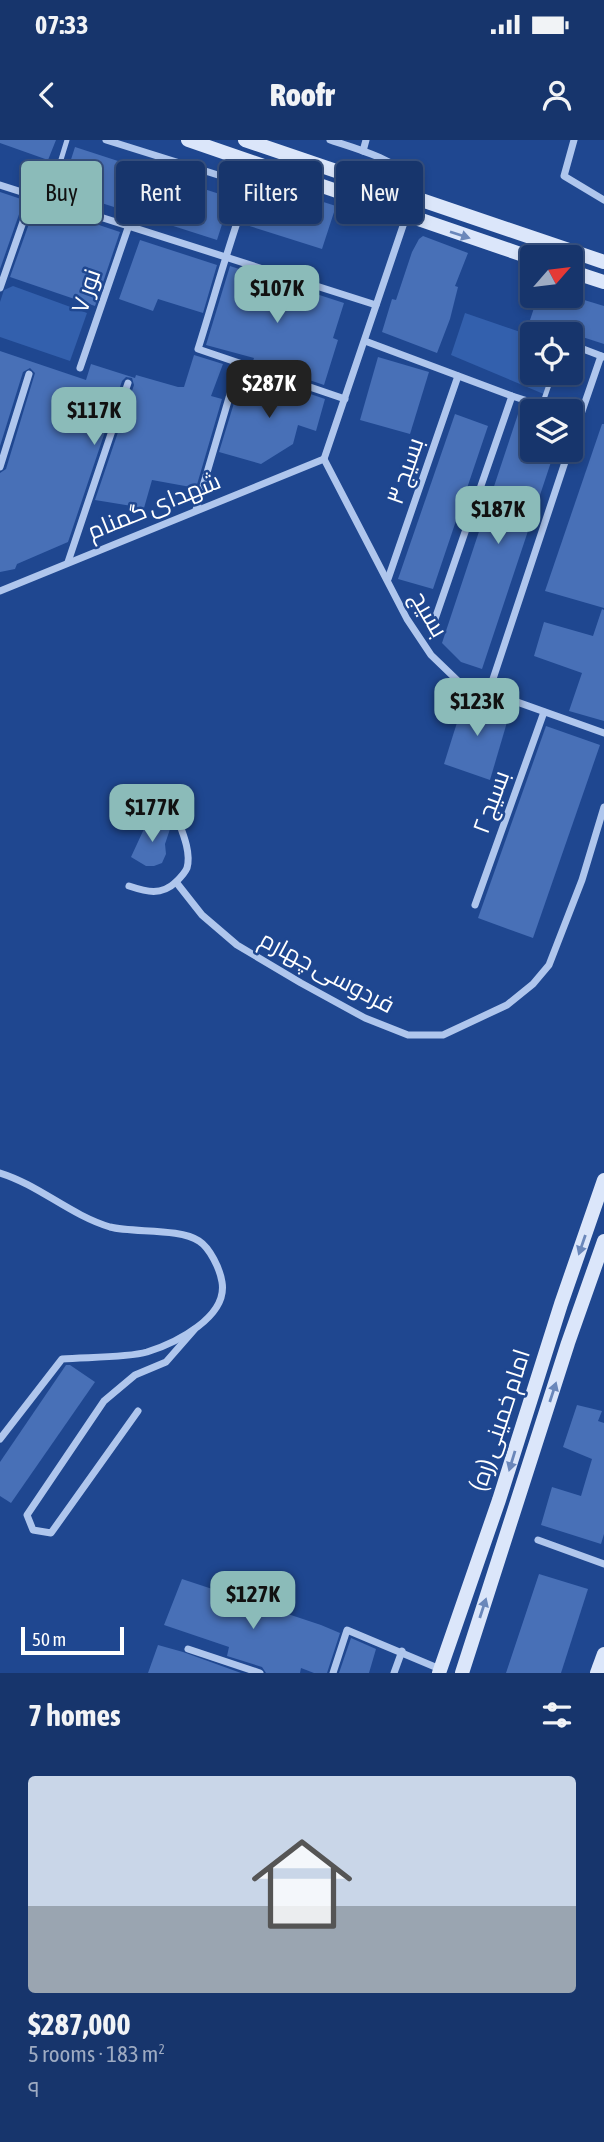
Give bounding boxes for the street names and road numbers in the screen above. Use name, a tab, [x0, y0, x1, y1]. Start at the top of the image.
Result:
street label: نور ۷	[65, 265, 106, 316]
street label: بسیج ۳	[381, 434, 431, 509]
street label: شهدای گمنام	[83, 467, 226, 547]
street label: بسیج	[403, 586, 453, 643]
street label: بسیج ۲	[467, 767, 517, 838]
street label: فردوسی چهارم	[254, 925, 399, 1021]
street label: امام خمینی (ره)	[464, 1346, 538, 1495]

